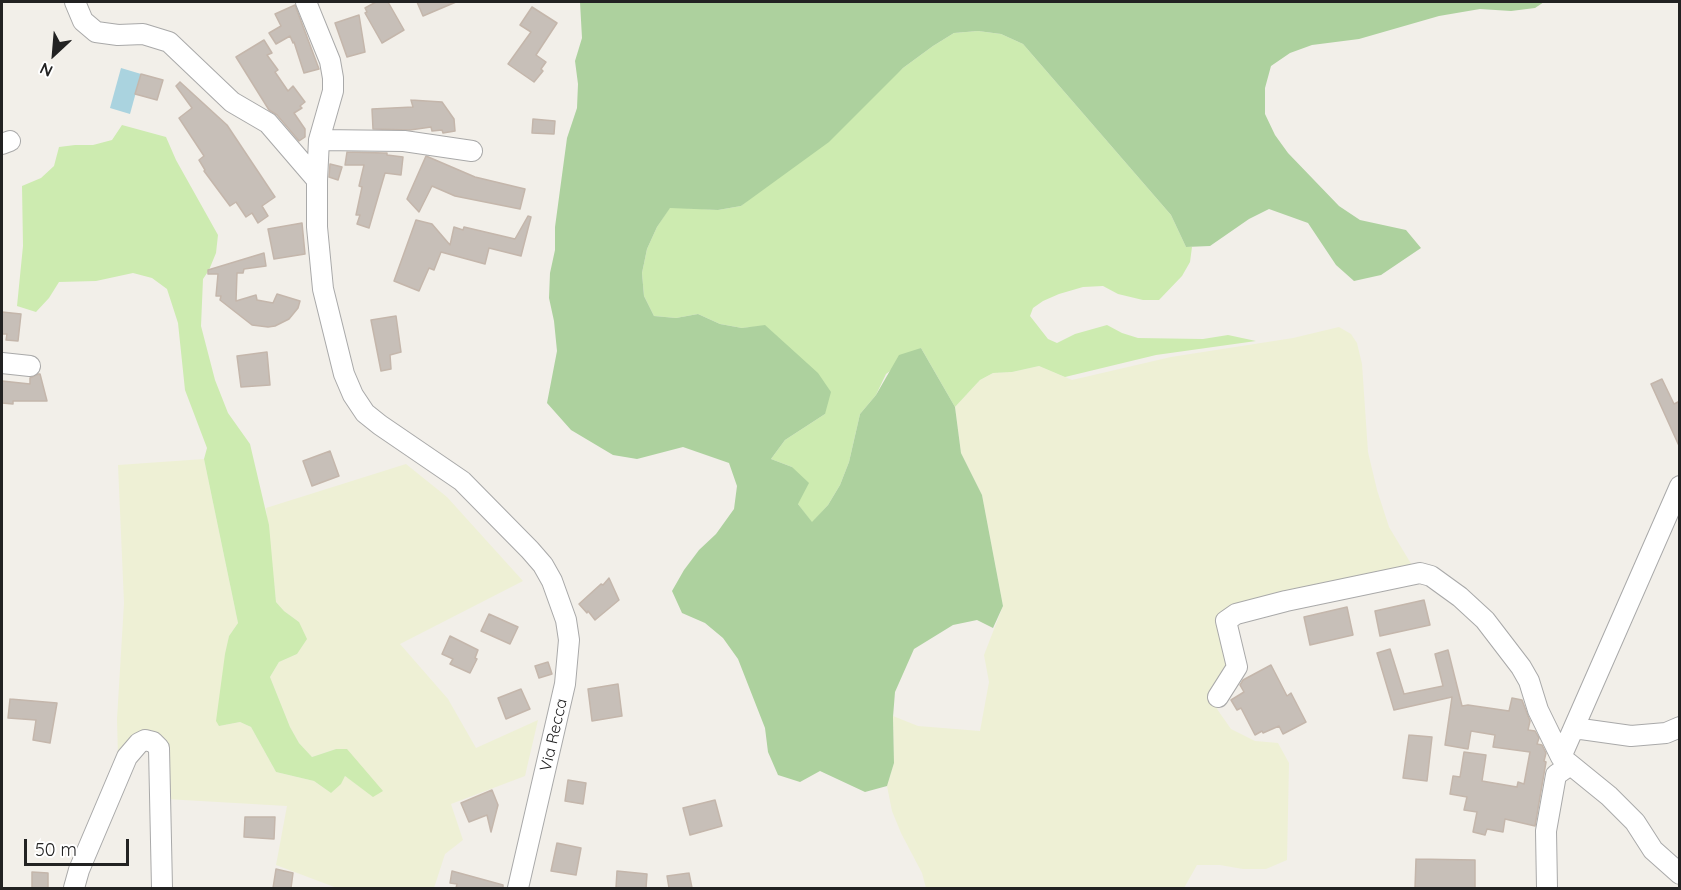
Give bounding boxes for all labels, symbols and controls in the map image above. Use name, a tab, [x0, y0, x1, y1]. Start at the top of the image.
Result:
north arrow	[24, 24, 84, 84]
text: N	[36, 59, 56, 82]
street label: Via Recca	[536, 697, 572, 773]
scale bar	[27, 827, 132, 865]
text: 50 m	[35, 838, 77, 861]

